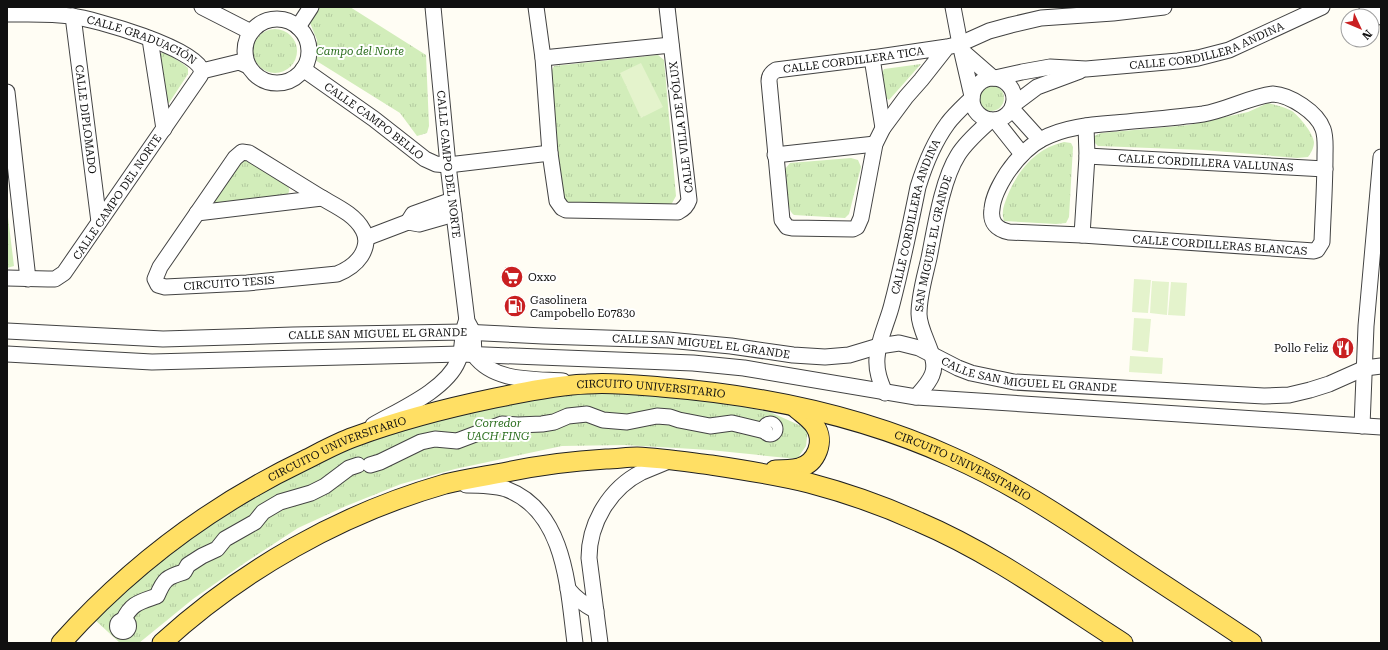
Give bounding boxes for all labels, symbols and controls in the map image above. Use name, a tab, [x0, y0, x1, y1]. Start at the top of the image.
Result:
north arrow	[1340, 8, 1380, 48]
street label: CALLE GRADUACIÓN	[85, 13, 199, 68]
street label: CALLE CORDILLERA ANDINA	[1129, 19, 1286, 72]
text: N	[1359, 27, 1374, 43]
street label: CALLE CORDILLERA TICA	[782, 44, 925, 76]
park label: Campo del Norte	[316, 45, 404, 58]
street label: CALLE VILLA DE PÓLUX	[666, 60, 696, 194]
street label: CALLE DIPLOMADO	[72, 64, 99, 175]
street label: CALLE CAMPO BELLO	[322, 80, 426, 163]
street label: CALLE CAMPO DEL NORTE	[434, 90, 463, 239]
street label: CALLE CAMPO DEL NORTE	[71, 132, 164, 262]
street label: CALLE CORDILLERA ANDINA	[889, 137, 944, 296]
street label: CALLE CORDILLERA VALLUNAS	[1118, 152, 1294, 174]
street label: SAN MIGUEL EL GRANDE	[913, 173, 955, 312]
street label: CALLE CORDILLERAS BLANCAS	[1132, 233, 1308, 258]
supermarket icon: Oxxo	[499, 264, 525, 290]
place label: Oxxo	[528, 271, 557, 284]
street label: CIRCUITO TESIS	[183, 274, 275, 293]
fuel station icon: Gasolinera Campobello E07830	[502, 293, 528, 319]
place label: Gasolinera Campobello E07830	[530, 294, 635, 320]
street label: CALLE SAN MIGUEL EL GRANDE	[288, 326, 467, 342]
street label: CALLE SAN MIGUEL EL GRANDE	[612, 332, 791, 362]
restaurant icon: Pollo Feliz	[1330, 335, 1356, 361]
place label: Pollo Feliz	[1274, 342, 1328, 355]
street label: CALLE SAN MIGUEL EL GRANDE	[939, 354, 1117, 395]
street label: CIRCUITO UNIVERSITARIO	[576, 377, 727, 401]
street label: CIRCUITO UNIVERSITARIO	[266, 414, 408, 485]
park label: Corredor UACH FING	[466, 417, 530, 443]
street label: CIRCUITO UNIVERSITARIO	[893, 428, 1033, 504]

